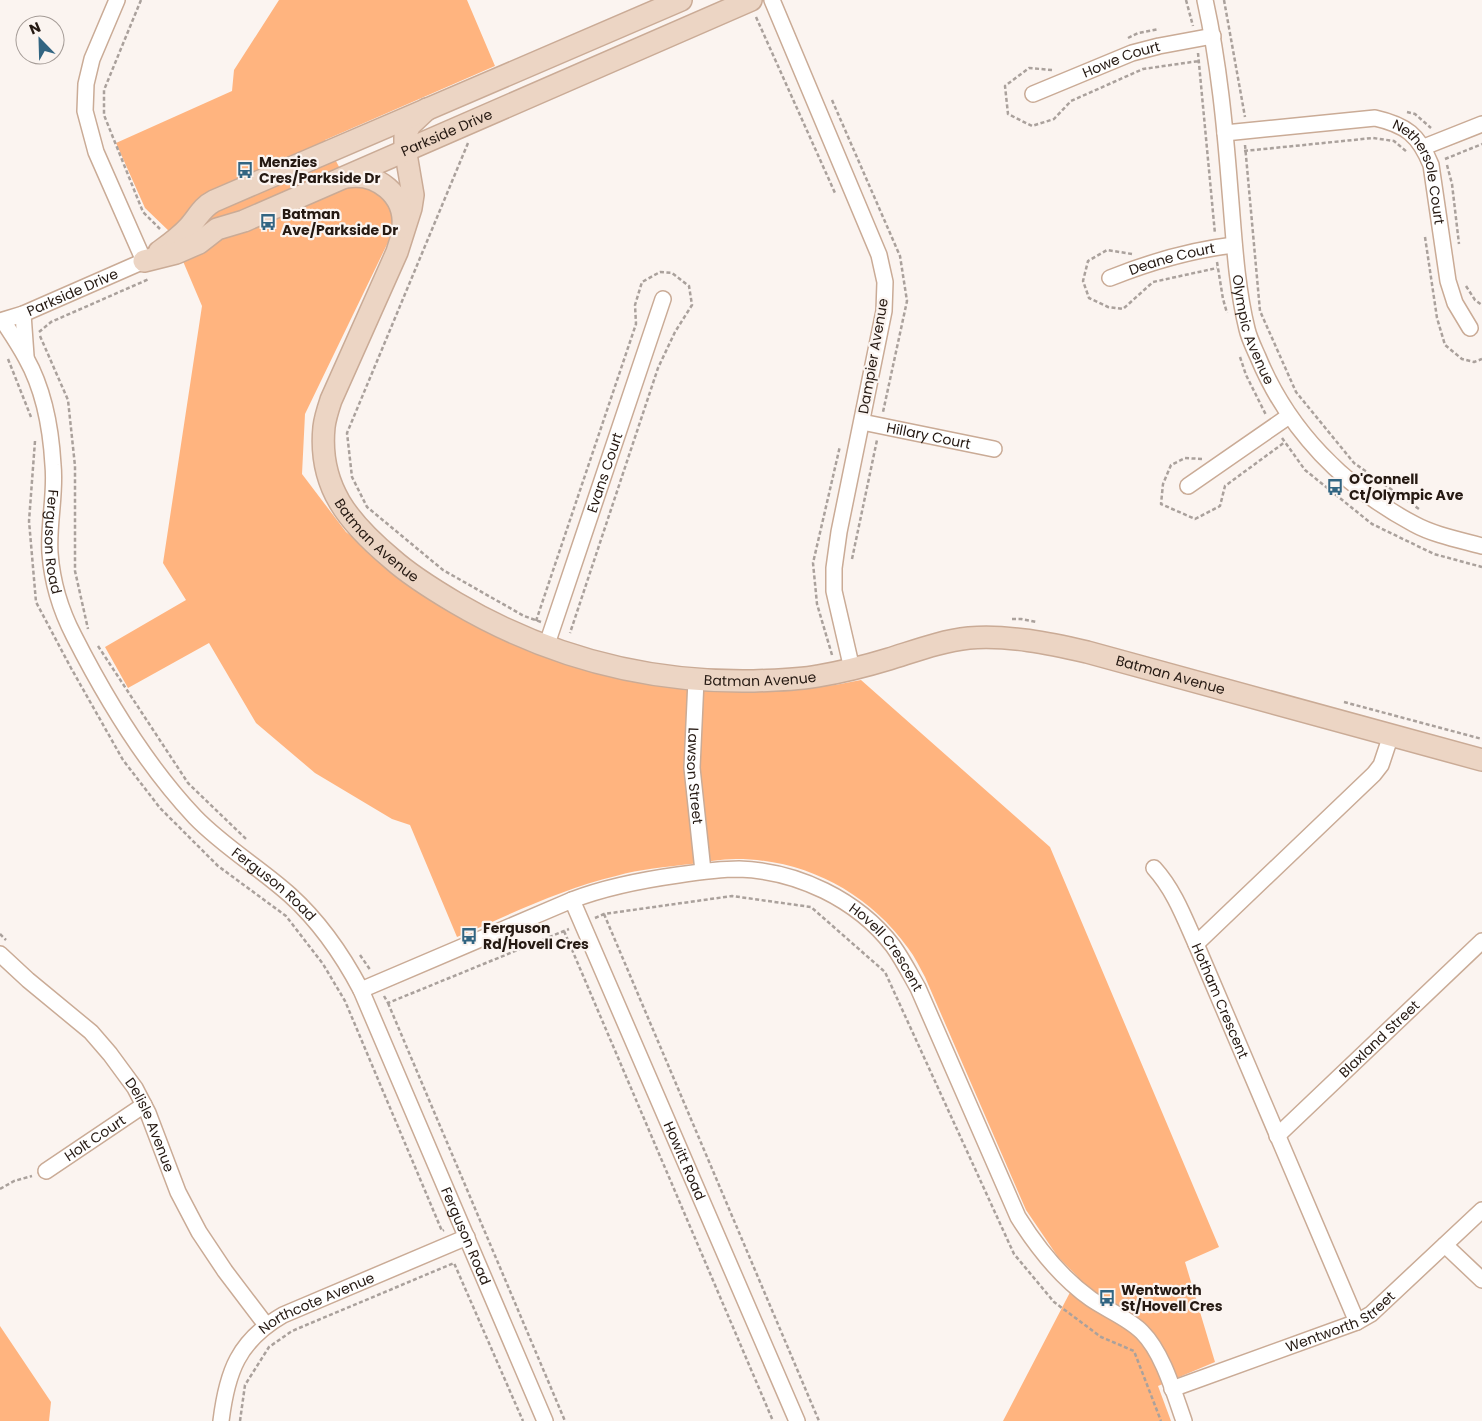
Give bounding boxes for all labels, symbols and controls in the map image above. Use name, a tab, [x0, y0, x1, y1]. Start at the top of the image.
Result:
north arrow	[15, 15, 65, 65]
text: N	[26, 17, 44, 39]
street label: Howe Court	[1079, 36, 1162, 83]
street label: Parkside Drive	[398, 104, 496, 161]
street label: Nethersole Court	[1389, 114, 1450, 226]
place label: Menzies Cres/Parkside Dr	[259, 152, 381, 188]
bus stop icon: Menzies Cres/Parkside Dr	[235, 160, 255, 180]
place label: Batman Ave/Parkside Dr	[282, 204, 398, 240]
bus stop icon: Batman Ave/Parkside Dr	[258, 212, 278, 232]
street label: Deane Court	[1126, 238, 1216, 280]
street label: Parkside Drive	[24, 263, 122, 321]
street label: Olympic Avenue	[1228, 273, 1279, 388]
street label: Dampier Avenue	[853, 296, 893, 415]
street label: Hillary Court	[885, 417, 973, 454]
street label: Evans Court	[582, 430, 627, 515]
place label: O'Connell Ct/Olympic Ave	[1349, 469, 1464, 505]
bus stop icon: O'Connell Ct/Olympic Ave	[1325, 477, 1345, 497]
street label: Ferguson Road	[40, 489, 67, 596]
street label: Batman Avenue	[330, 495, 423, 587]
street label: Batman Avenue	[1114, 650, 1228, 699]
street label: Batman Avenue	[703, 666, 818, 691]
street label: Lawson Street	[682, 727, 708, 825]
street label: Ferguson Road	[227, 843, 321, 925]
street label: Hovell Crescent	[845, 898, 928, 995]
place label: Ferguson Rd/Hovell Cres	[483, 918, 589, 954]
bus stop icon: Ferguson Rd/Hovell Cres	[459, 926, 479, 946]
street label: Hotham Crescent	[1187, 940, 1254, 1062]
street label: Blaxland Street	[1334, 996, 1424, 1082]
street label: Delisle Avenue	[121, 1073, 180, 1175]
street label: Holt Court	[60, 1110, 130, 1166]
street label: Howitt Road	[659, 1118, 710, 1203]
street label: Ferguson Road	[436, 1184, 496, 1288]
street label: Northcote Avenue	[254, 1267, 378, 1339]
place label: Wentworth St/Hovell Cres	[1121, 1280, 1223, 1316]
street label: Wentworth Street	[1283, 1286, 1399, 1357]
bus stop icon: Wentworth St/Hovell Cres	[1097, 1288, 1117, 1308]

